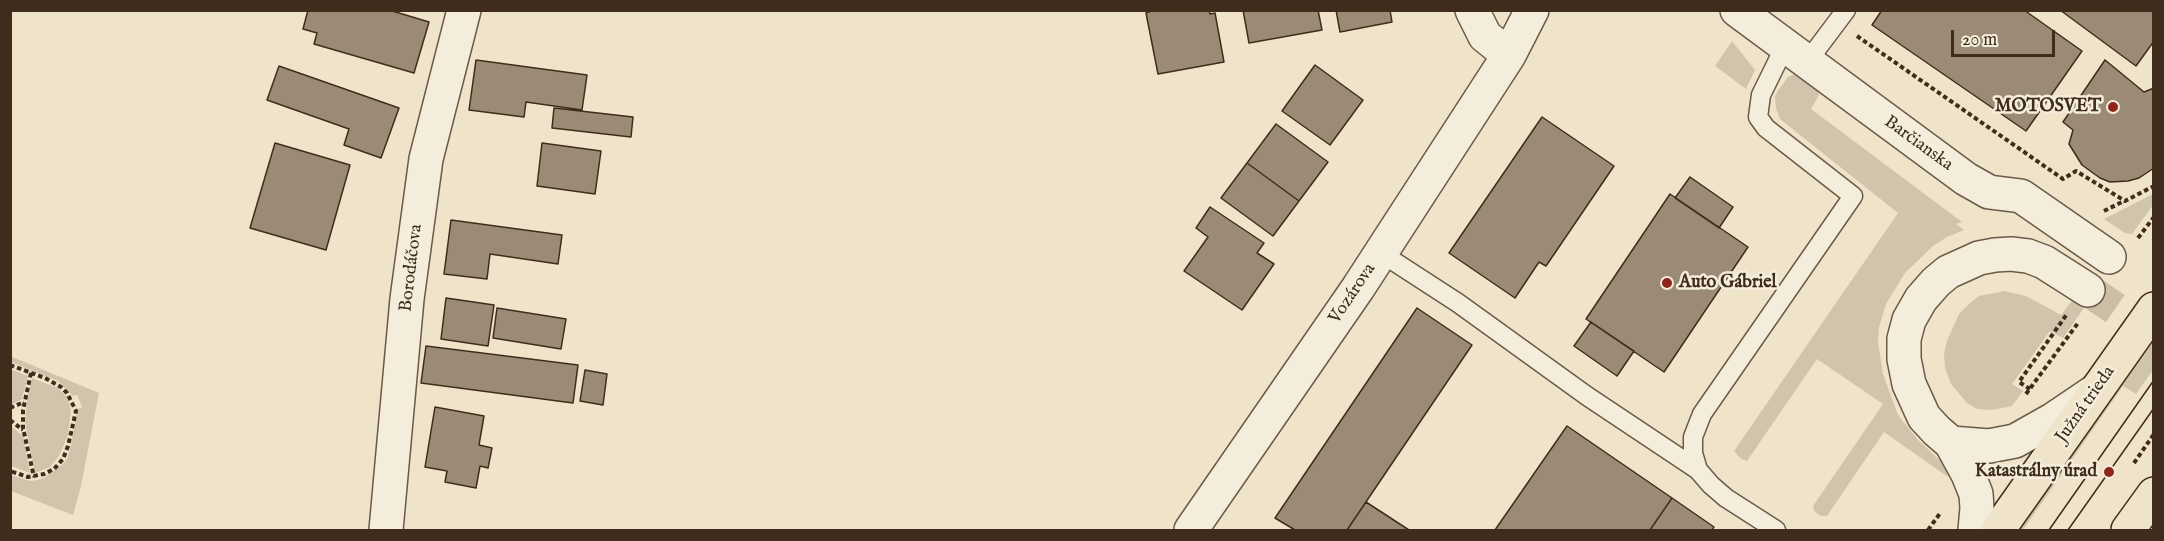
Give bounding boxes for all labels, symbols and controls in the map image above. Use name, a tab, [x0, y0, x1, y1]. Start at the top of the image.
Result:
scale bar	[1954, 18, 2058, 56]
text: 20 m	[1962, 29, 1997, 52]
place label: MOTOSVET	[1995, 96, 2101, 118]
marker: MOTOSVET	[2106, 100, 2120, 114]
street label: Barčianska	[1879, 112, 1957, 176]
street label: Borodáčova	[396, 223, 428, 313]
street label: Vozárova	[1325, 260, 1381, 328]
place label: Auto Gábriel	[1679, 272, 1776, 294]
marker: Auto Gábriel	[1660, 276, 1674, 290]
street label: Južná trieda	[2052, 362, 2120, 448]
place label: Katastrálny úrad	[1975, 461, 2097, 483]
marker: Katastrálny úrad	[2102, 465, 2116, 479]

